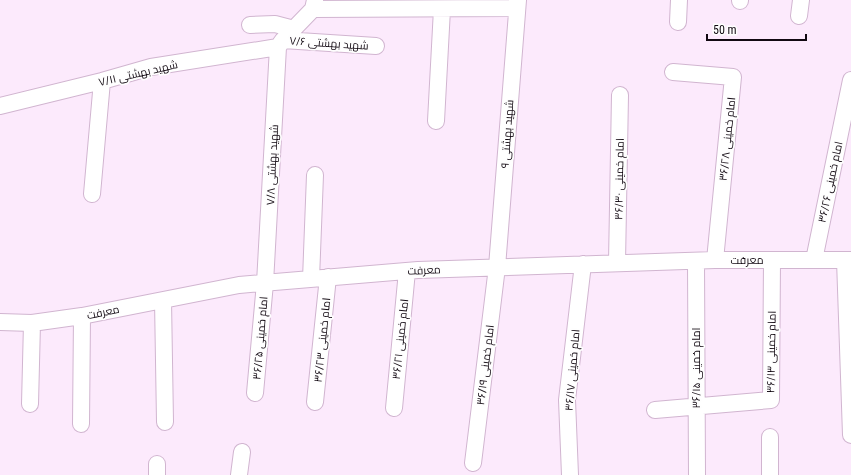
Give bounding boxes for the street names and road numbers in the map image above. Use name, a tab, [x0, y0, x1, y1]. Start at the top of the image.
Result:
street label: شهید بهشتی ۷/۶	[289, 34, 369, 53]
street label: شهید بهشتی ۷/۱۱	[97, 58, 179, 89]
street label: امام خمینی ۳۶/۲۸	[717, 96, 739, 182]
street label: شهید بهشتی ۹	[499, 99, 516, 169]
street label: شهید بهشتی ۷/۸	[264, 124, 281, 206]
street label: امام خمینی ۳۶/۳۰	[612, 138, 628, 220]
street label: امام خمینی ۳۶/۲۶	[816, 140, 846, 224]
street label: معرفت	[730, 254, 764, 267]
street label: معرفت	[407, 263, 441, 278]
street label: امام خمینی ۳۶/۲۵	[250, 296, 272, 380]
street label: امام خمینی ۳۶/۲۳	[312, 297, 334, 383]
street label: امام خمینی ۳۶/۲۱	[390, 298, 412, 380]
street label: معرفت	[86, 303, 121, 322]
street label: امام خمینی ۳۶/۱۳	[764, 311, 780, 393]
street label: امام خمینی ۳۶/۱۹	[474, 324, 498, 406]
street label: امام خمینی ۳۶/۱۵	[690, 327, 704, 409]
street label: امام خمینی ۳۶/۱۷	[562, 329, 584, 412]

